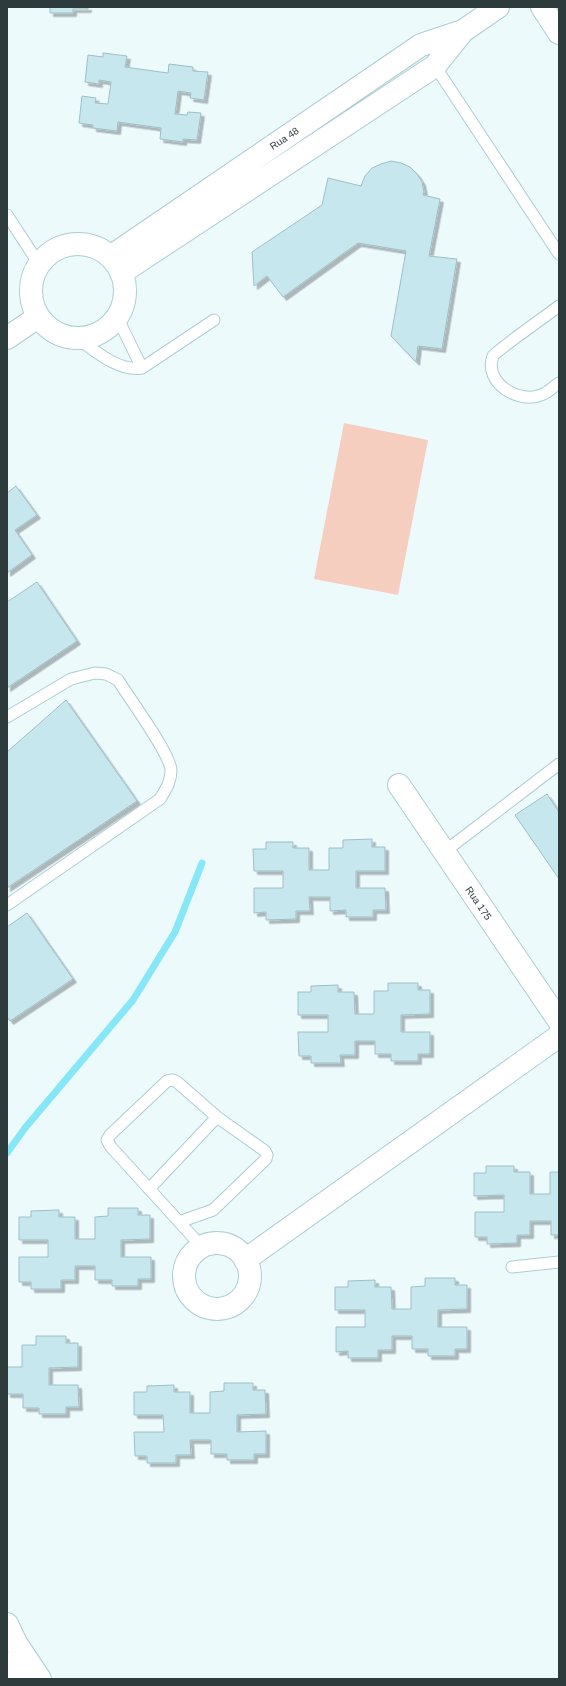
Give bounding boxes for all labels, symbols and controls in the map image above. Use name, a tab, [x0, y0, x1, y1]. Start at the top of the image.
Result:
street label: Rua 48	[268, 125, 301, 152]
street label: Rua 175	[463, 885, 494, 922]

